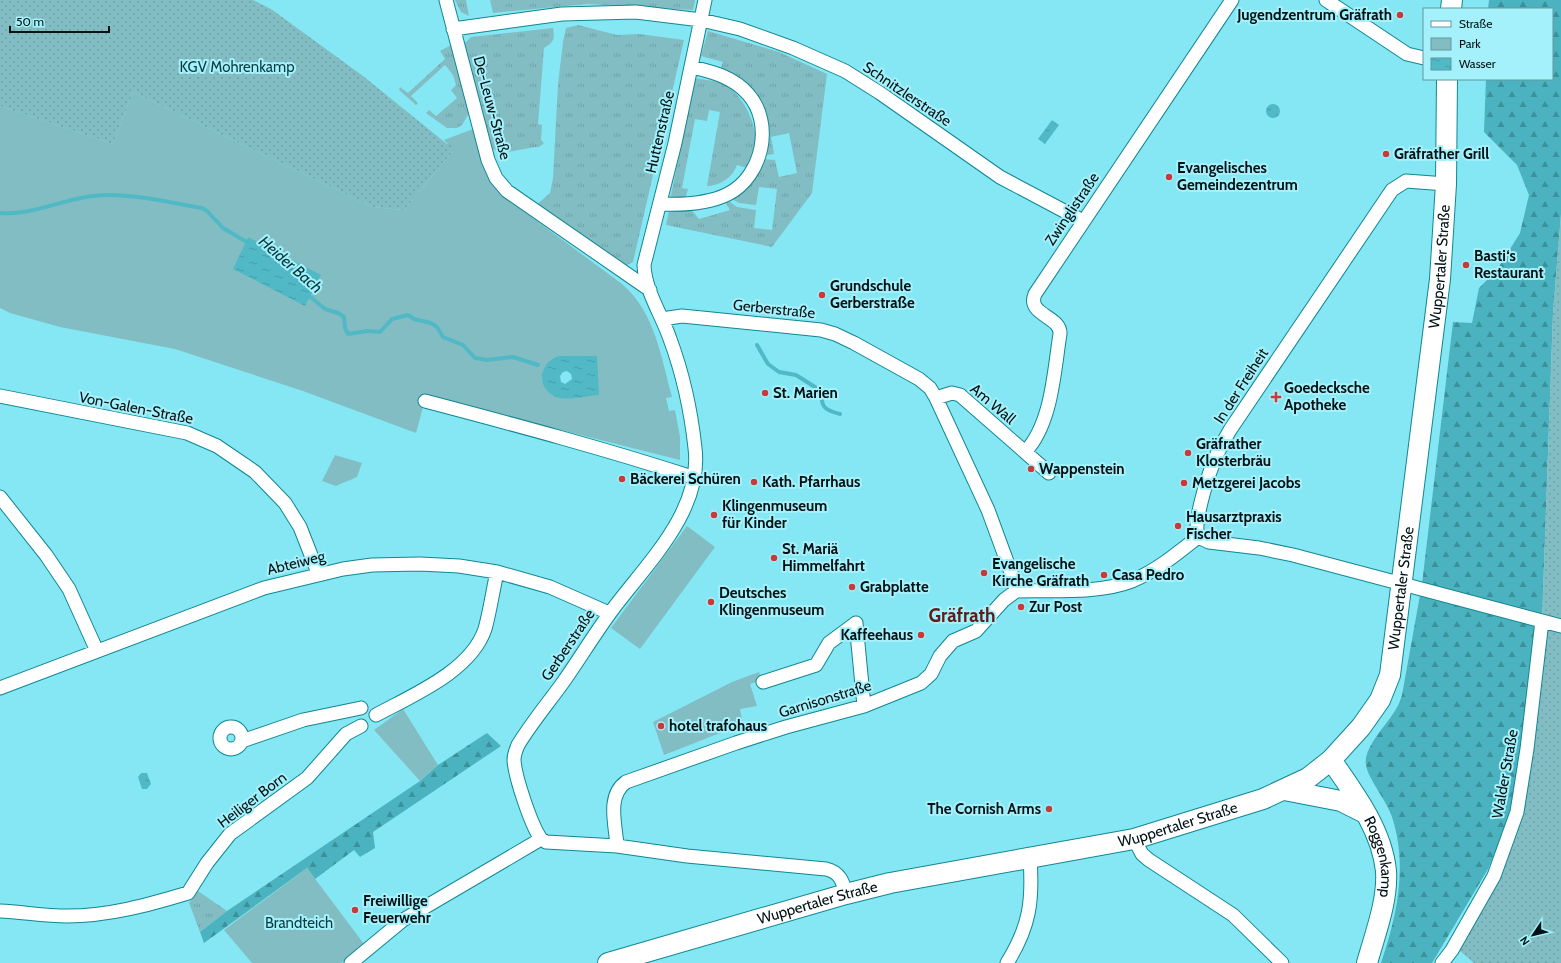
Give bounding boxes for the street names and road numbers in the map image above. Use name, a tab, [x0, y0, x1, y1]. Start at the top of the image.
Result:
street label: De-Leuw-Straße	[470, 54, 515, 162]
street label: Schnitzlerstraße	[859, 58, 955, 130]
street label: Huttenstraße	[642, 89, 678, 175]
street label: Zwinglistraße	[1041, 169, 1103, 249]
street label: Wuppertaler Straße	[1425, 204, 1454, 329]
street label: Gerberstraße	[732, 296, 816, 322]
street label: In der Freiheit	[1210, 345, 1272, 427]
street label: Am Wall	[967, 380, 1020, 428]
street label: Von-Galen-Straße	[77, 388, 195, 428]
street label: Wuppertaler Straße	[1384, 525, 1418, 651]
street label: Abteiweg	[265, 547, 327, 579]
street label: Gerberstraße	[537, 605, 599, 684]
street label: Garnisonstraße	[777, 676, 874, 722]
street label: Walder Straße	[1488, 728, 1522, 820]
street label: Heiliger Born	[214, 768, 290, 832]
street label: Wuppertaler Straße	[1117, 798, 1240, 851]
street label: Roggenkamp	[1360, 813, 1395, 899]
street label: Wuppertaler Straße	[755, 877, 880, 928]

